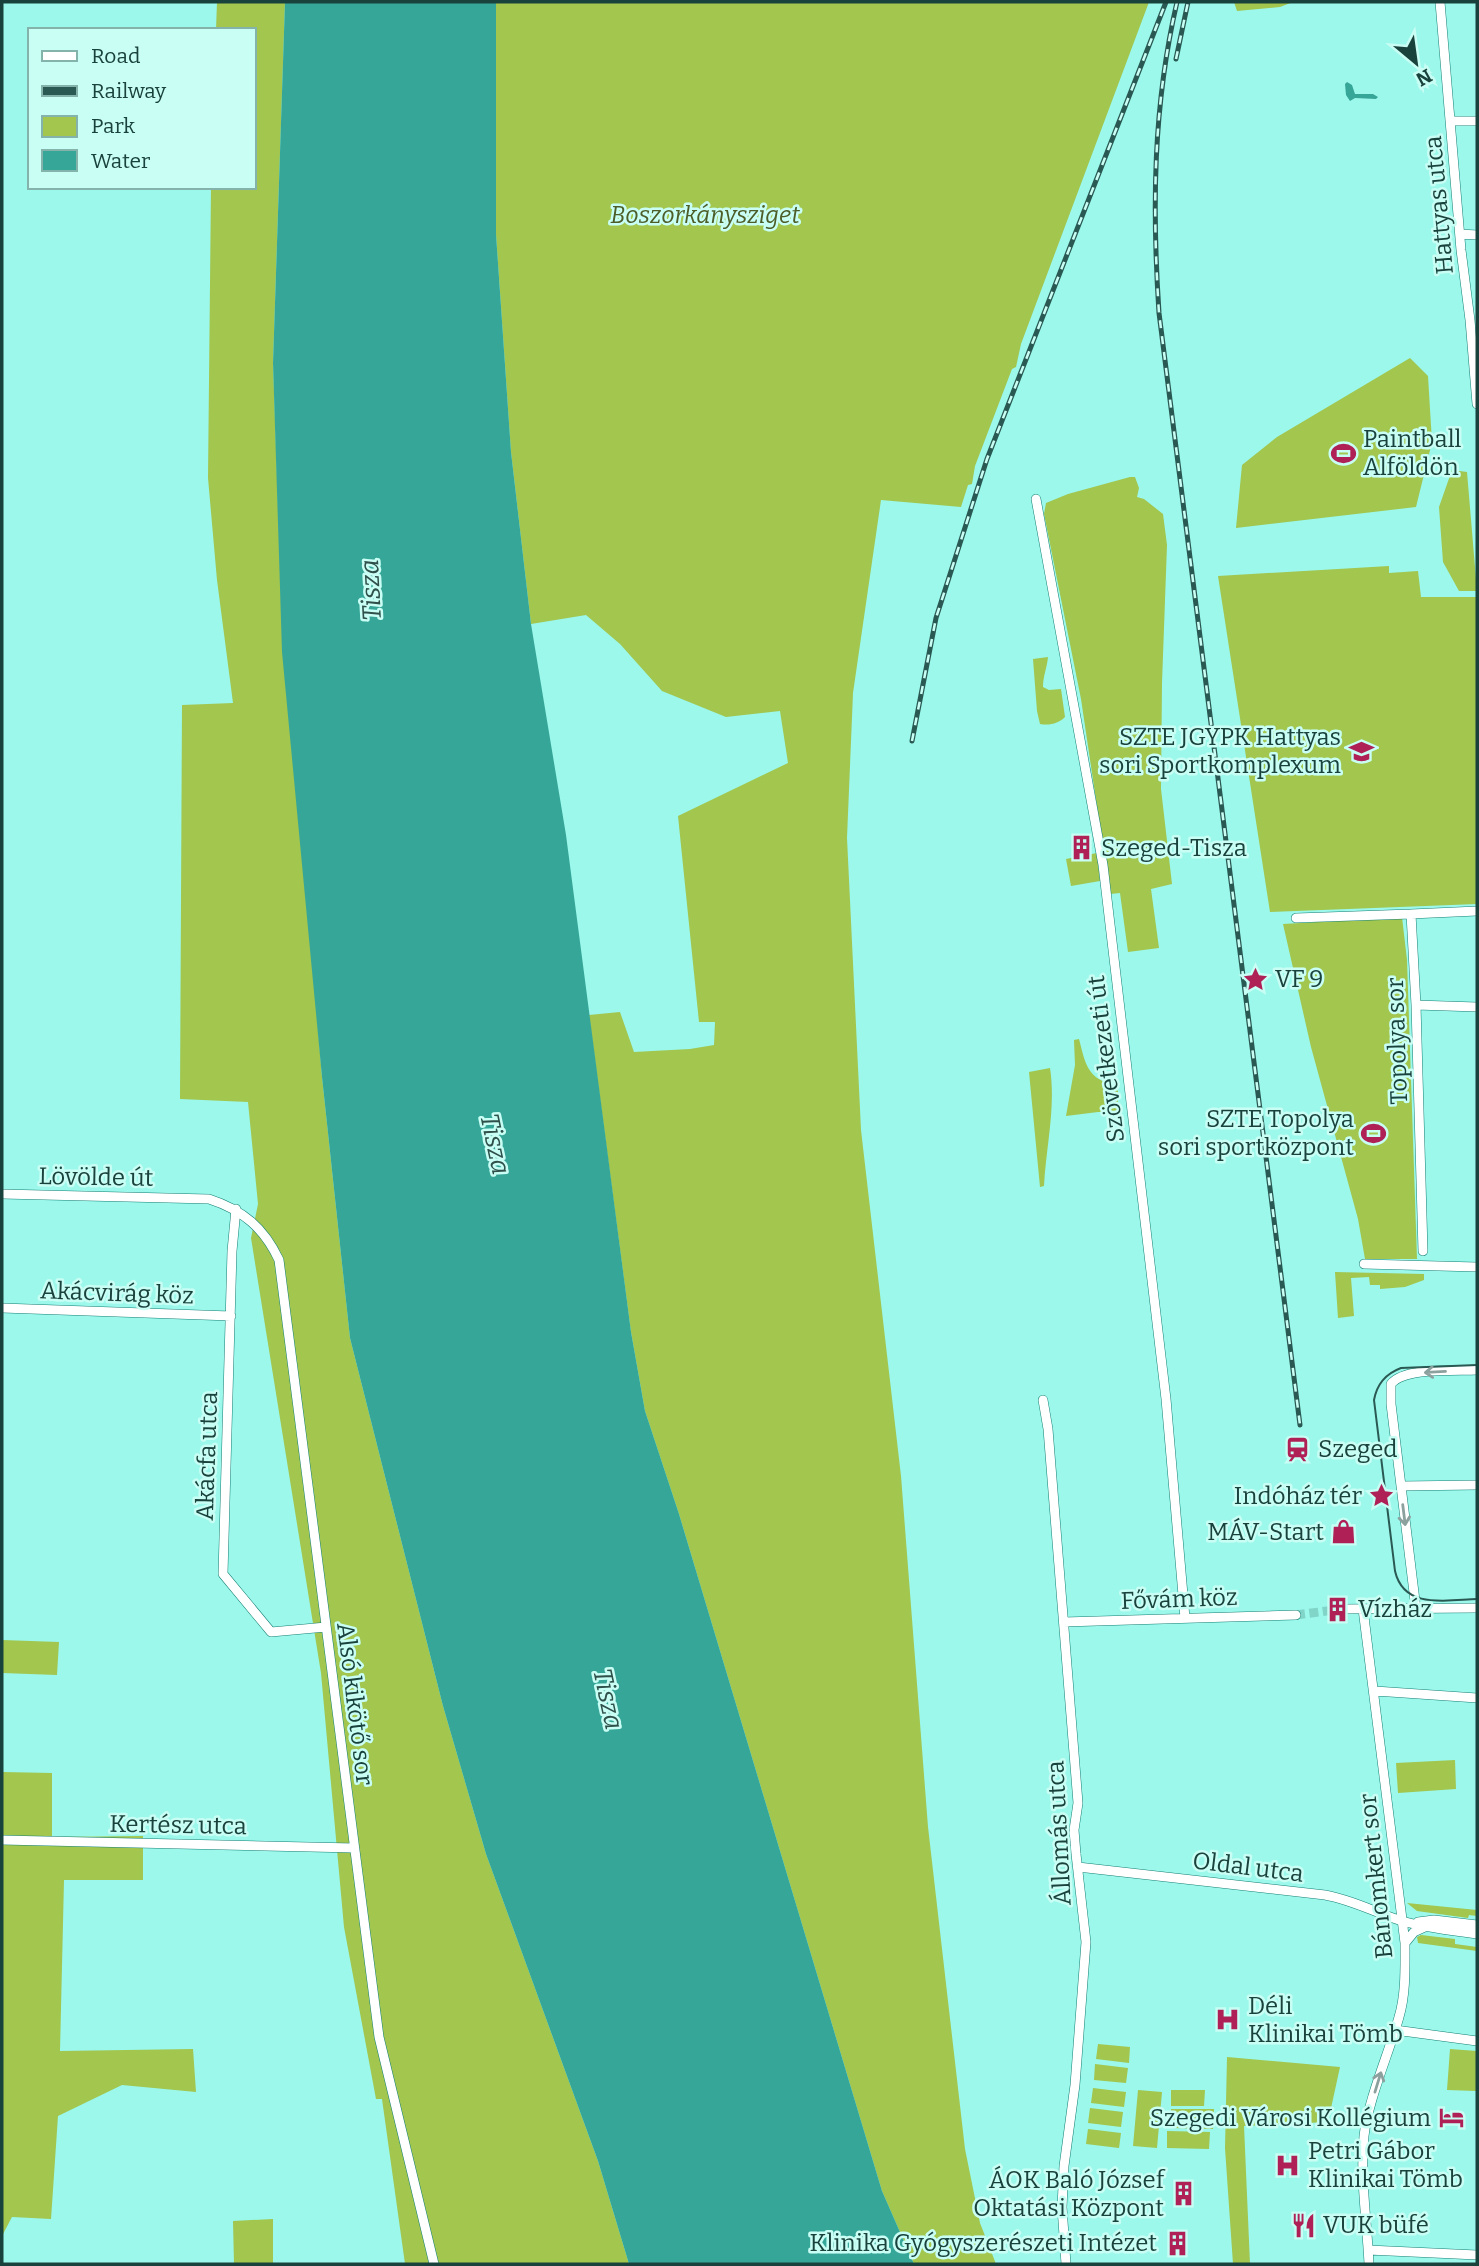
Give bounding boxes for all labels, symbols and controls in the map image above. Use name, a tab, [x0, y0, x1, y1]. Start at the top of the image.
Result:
legend	[28, 28, 256, 189]
north arrow	[1381, 28, 1451, 98]
text: Road	[91, 43, 140, 69]
text: N	[1412, 64, 1436, 91]
text: Railway	[91, 78, 167, 104]
text: Park	[91, 113, 135, 139]
street label: Hattyas utca	[1419, 135, 1459, 275]
text: Water	[91, 148, 150, 174]
park label: Boszorkánysziget	[610, 201, 800, 229]
place label: Paintball Alföldön	[1363, 425, 1462, 481]
sports icon: Paintball Alföldön	[1329, 439, 1357, 467]
water label: Tisza	[354, 559, 388, 621]
place label: SZTE JGYPK Hattyas sori Sportkomplexum	[1099, 723, 1341, 779]
school or university icon: SZTE JGYPK Hattyas sori Sportkomplexum	[1347, 737, 1375, 765]
building icon: Szeged-Tisza	[1067, 834, 1095, 862]
place label: Szeged-Tisza	[1101, 834, 1247, 862]
place icon: VF 9	[1241, 965, 1269, 993]
place label: VF 9	[1275, 965, 1323, 993]
street label: Szövetkezeti út	[1082, 974, 1130, 1144]
street label: Topolya sor	[1381, 977, 1413, 1105]
place label: SZTE Topolya sori sportközpont	[1158, 1105, 1354, 1161]
water label: Tisza	[473, 1111, 517, 1177]
sports icon: SZTE Topolya sori sportközpont	[1360, 1119, 1388, 1147]
street label: Lövölde út	[38, 1162, 154, 1192]
street label: Akácvirág köz	[40, 1276, 194, 1310]
one-way arrow	[1424, 1366, 1447, 1379]
street label: Akácfa utca	[191, 1391, 223, 1521]
station icon: Szeged	[1284, 1435, 1312, 1463]
place label: Szeged	[1318, 1435, 1398, 1463]
place label: Indóház tér	[1234, 1482, 1362, 1510]
place icon: Indóház tér	[1368, 1482, 1396, 1510]
one-way arrow	[1398, 1503, 1411, 1526]
place label: MÁV-Start	[1207, 1517, 1324, 1546]
shop icon: MÁV-Start	[1330, 1518, 1358, 1546]
street label: Fővám köz	[1120, 1583, 1238, 1615]
building icon: Vízház	[1324, 1595, 1352, 1623]
place label: Vízház	[1358, 1595, 1432, 1623]
street label: Alsó kikötő sor	[331, 1621, 379, 1787]
water label: Tisza	[586, 1666, 630, 1732]
street label: Állomás utca	[1040, 1760, 1077, 1906]
street label: Bánomkert sor	[1353, 1792, 1399, 1960]
street label: Kertész utca	[109, 1810, 247, 1840]
street label: Oldal utca	[1191, 1846, 1305, 1888]
place label: Déli Klinikai Tömb	[1248, 1992, 1403, 2048]
hospital icon: Déli Klinikai Tömb	[1214, 2006, 1242, 2034]
one-way arrow	[1373, 2072, 1386, 2094]
place label: Szegedi Városi Kollégium	[1150, 2104, 1431, 2132]
hotel icon: Szegedi Városi Kollégium	[1437, 2104, 1465, 2132]
place label: Petri Gábor Klinikai Tömb	[1308, 2137, 1463, 2193]
hospital icon: Petri Gábor Klinikai Tömb	[1274, 2151, 1302, 2179]
place label: ÁOK Baló József Oktatási Központ	[973, 2165, 1166, 2222]
building icon: ÁOK Baló József Oktatási Központ	[1170, 2180, 1198, 2208]
restaurant icon: VUK büfé	[1289, 2211, 1317, 2239]
place label: VUK büfé	[1323, 2211, 1429, 2239]
place label: Klinika Gyógyszerészeti Intézet	[809, 2229, 1157, 2257]
building icon: Klinika Gyógyszerészeti Intézet	[1163, 2229, 1191, 2257]

